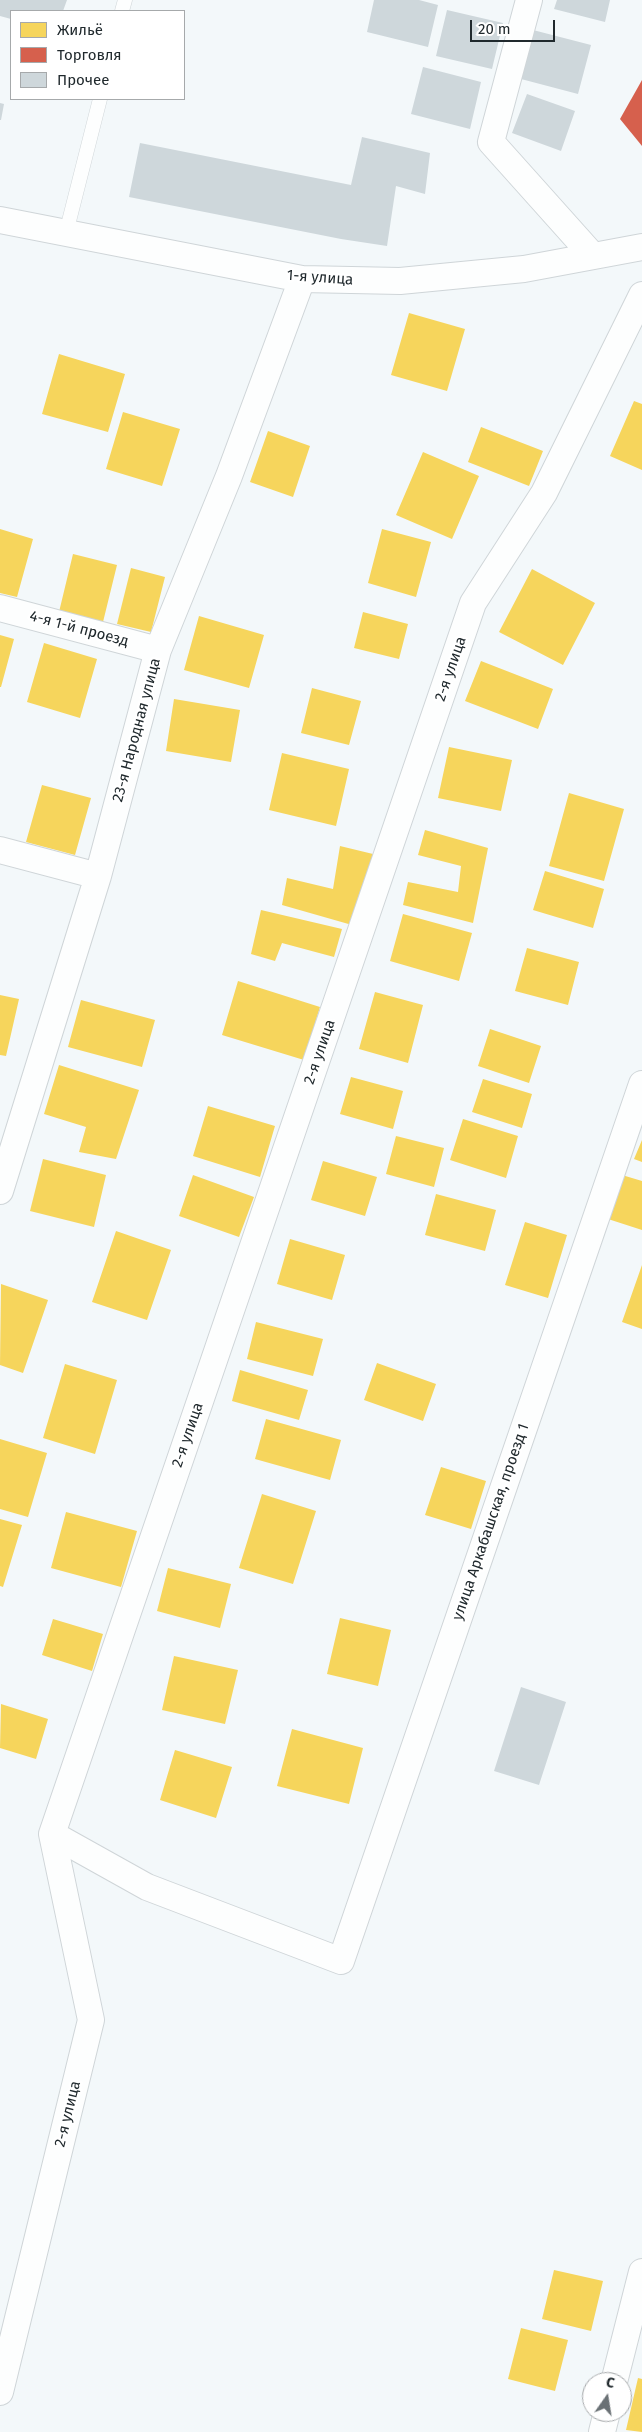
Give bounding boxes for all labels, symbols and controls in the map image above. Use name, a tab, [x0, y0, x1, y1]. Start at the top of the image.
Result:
legend	[10, 10, 185, 100]
scale bar	[472, 10, 557, 42]
text: 20 m	[478, 20, 511, 38]
text: Жильё	[57, 21, 103, 39]
text: Торговля	[57, 46, 122, 64]
text: Прочее	[57, 71, 109, 89]
street label: 1-я улица	[286, 267, 354, 289]
street label: 4-я 1-й проезд	[28, 607, 130, 651]
street label: 2-я улица	[432, 634, 470, 704]
street label: 23-я Народная улица	[109, 656, 165, 804]
street label: 2-я улица	[301, 1017, 339, 1087]
street label: 2-я улица	[169, 1400, 207, 1470]
street label: улица Аркабашская, проезд 1	[449, 1421, 533, 1623]
street label: 2-я улица	[51, 2079, 85, 2149]
north arrow	[582, 2372, 632, 2422]
text: С	[604, 2374, 616, 2392]

